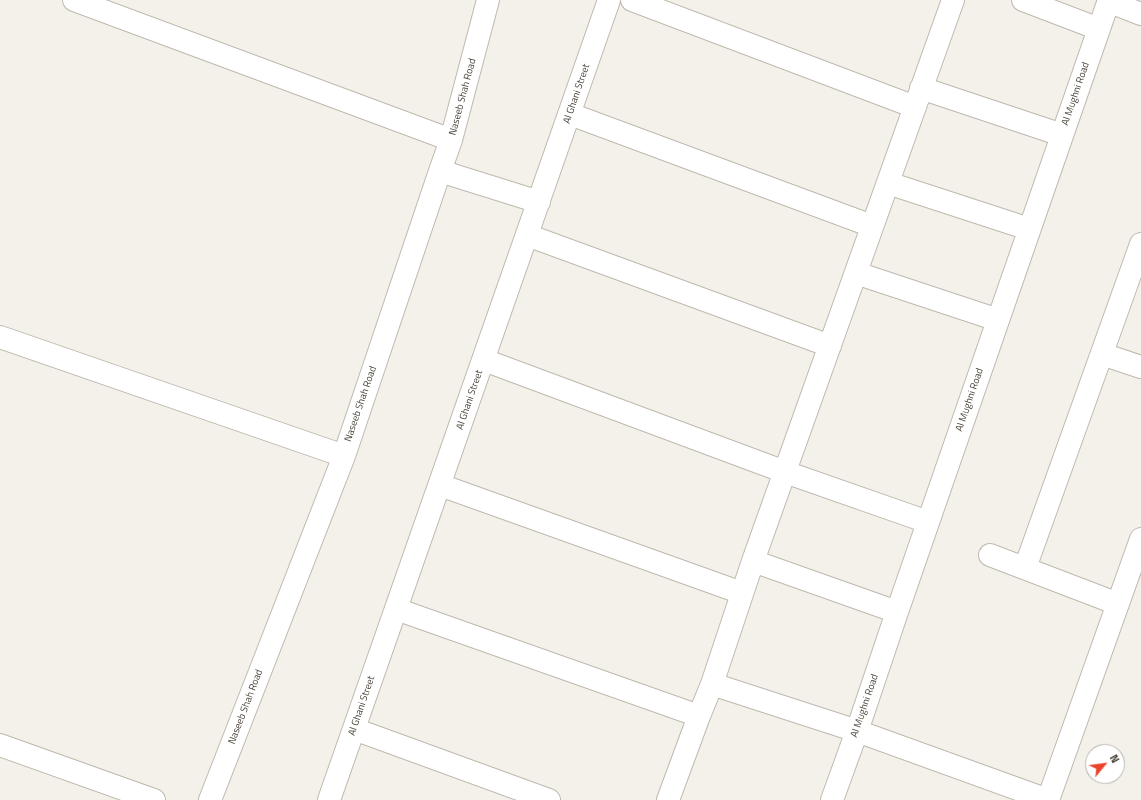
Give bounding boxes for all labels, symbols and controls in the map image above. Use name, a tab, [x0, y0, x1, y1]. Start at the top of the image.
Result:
street label: Naseeb Shah Road	[447, 57, 479, 137]
street label: Al Mughni Road	[1060, 61, 1092, 127]
street label: Al Ghani Street	[561, 62, 593, 126]
street label: Naseeb Shah Road	[342, 365, 380, 443]
street label: Al Mughni Road	[954, 367, 986, 433]
street label: Al Ghani Street	[454, 368, 486, 432]
street label: Naseeb Shah Road	[226, 668, 266, 746]
street label: Al Mughni Road	[849, 673, 881, 739]
street label: Al Ghani Street	[346, 674, 378, 738]
north arrow	[1085, 744, 1125, 784]
text: N	[1106, 751, 1123, 766]

